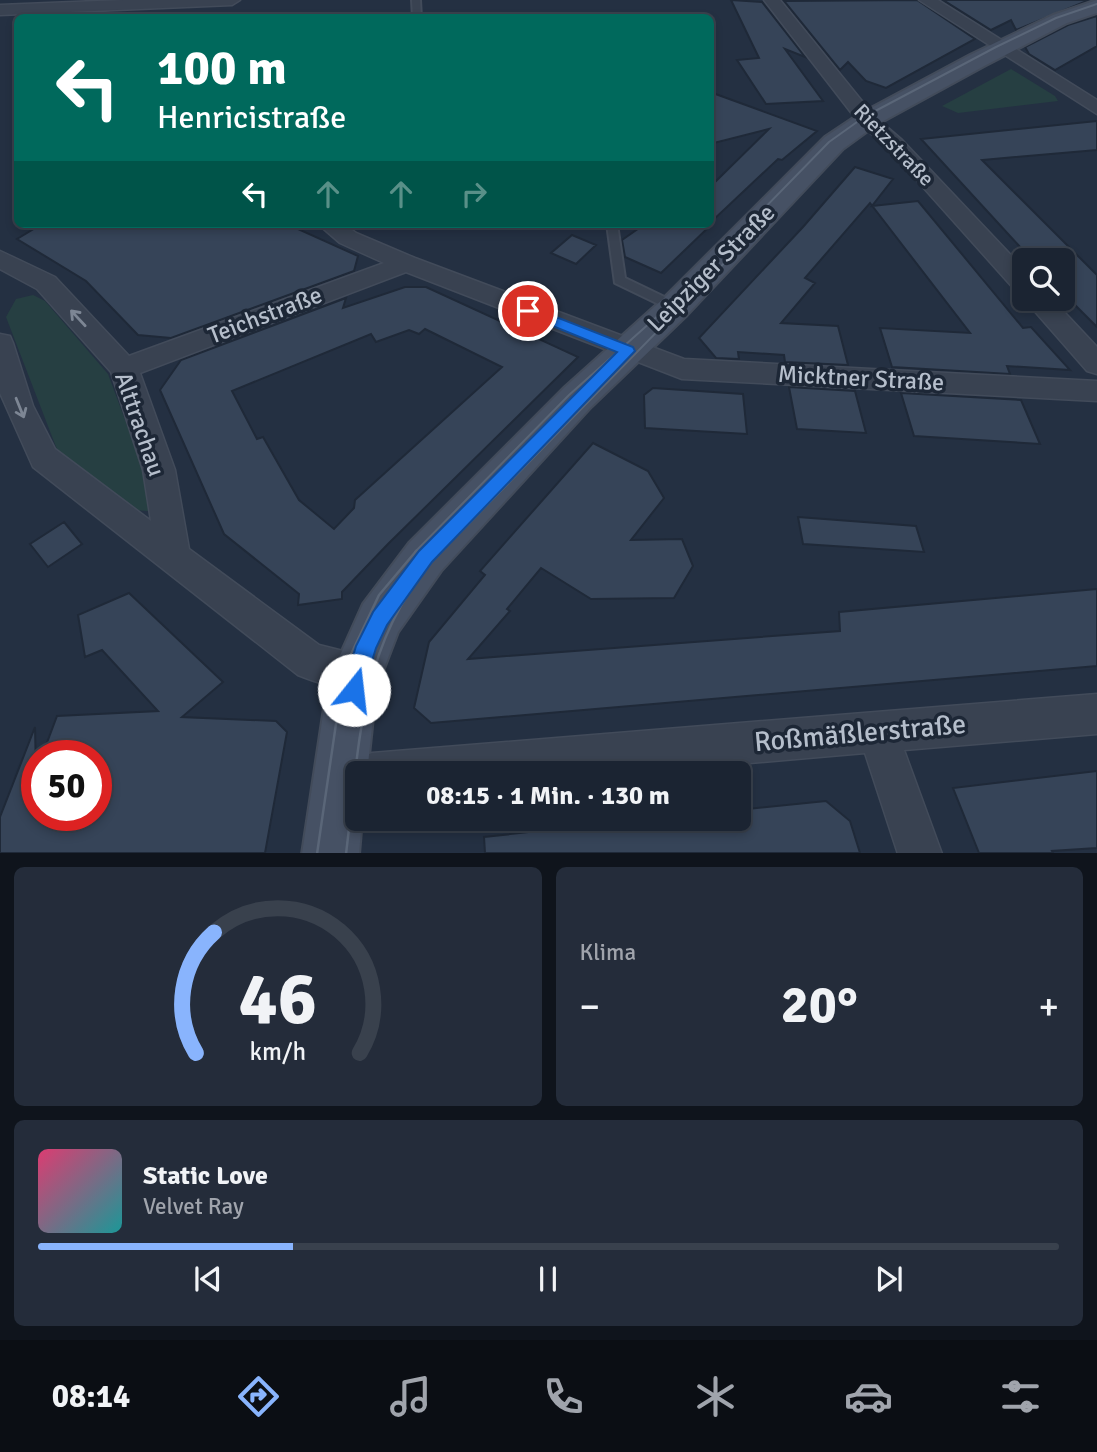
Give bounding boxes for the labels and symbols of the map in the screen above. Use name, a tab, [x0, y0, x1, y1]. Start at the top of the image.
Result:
street label: Rietzstraße	[848, 98, 940, 192]
street label: Leipziger Straße	[641, 198, 781, 338]
street label: Teichstraße	[204, 280, 326, 350]
pin	[498, 281, 558, 341]
one-way arrow	[70, 309, 86, 327]
street label: Micktner Straße	[777, 359, 945, 397]
street label: Alttrachau	[108, 368, 172, 480]
one-way arrow	[14, 396, 27, 418]
position arrow	[317, 653, 391, 727]
street label: Roßmäßlerstraße	[753, 707, 967, 759]
speed limit sign: 50	[21, 740, 112, 831]

